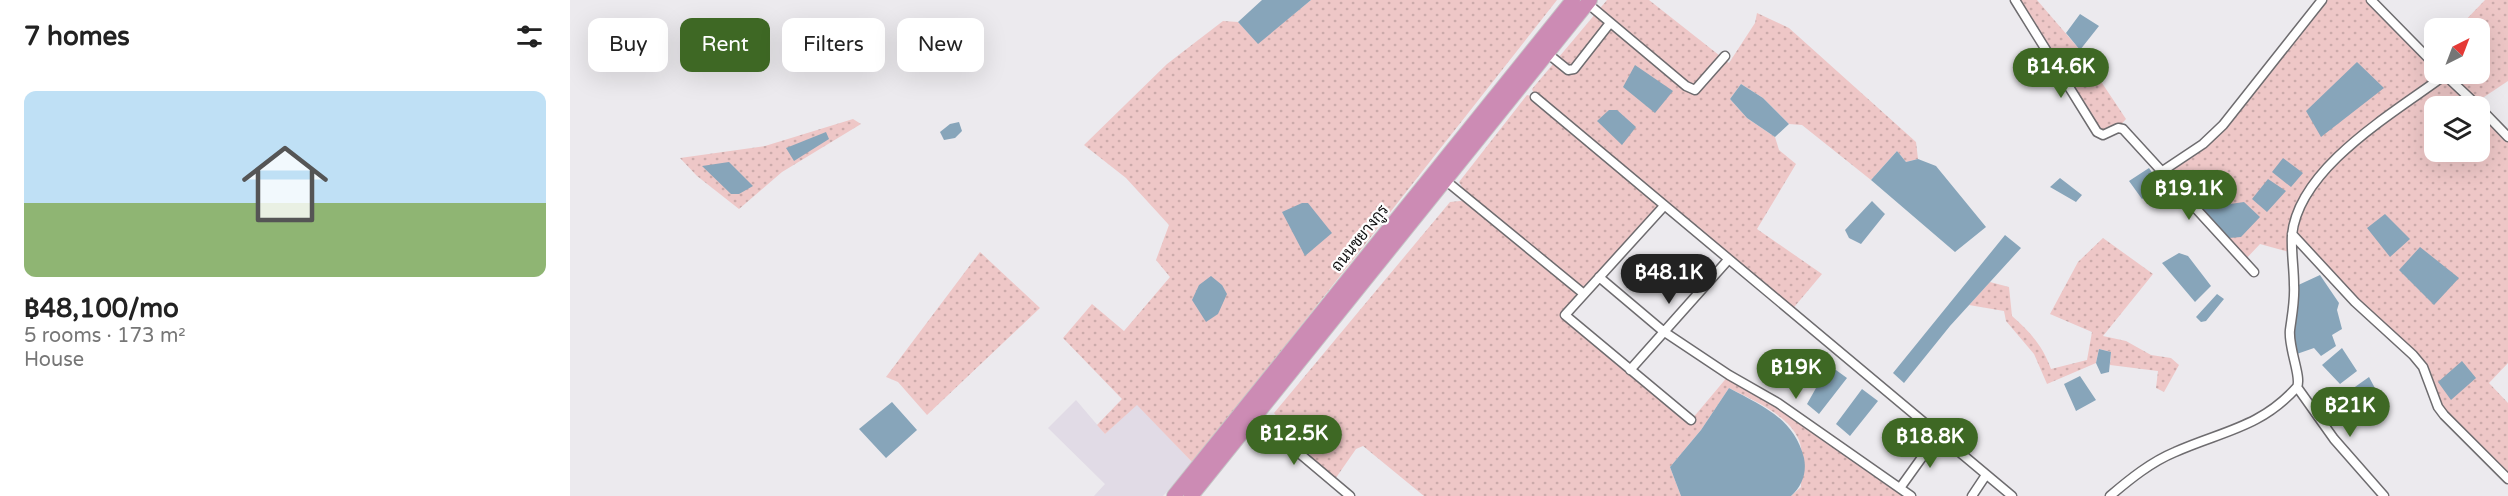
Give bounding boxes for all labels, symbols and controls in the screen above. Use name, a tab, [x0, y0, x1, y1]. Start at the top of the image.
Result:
chip: Buy	[588, 18, 668, 72]
chip: Rent	[680, 18, 770, 72]
chip: Filters	[782, 18, 885, 72]
chip: New	[897, 18, 984, 72]
north arrow	[2424, 18, 2490, 84]
map controls	[2424, 18, 2490, 162]
icon: filters	[513, 20, 546, 53]
text: 7 homes	[24, 21, 130, 52]
pin: ฿14.6K	[2012, 48, 2110, 99]
text: ฿14.6K	[2027, 55, 2095, 79]
button: layers	[2424, 96, 2490, 162]
icon: home	[231, 130, 339, 238]
pin: ฿19.1K	[2140, 170, 2238, 221]
text: ฿19.1K	[2155, 177, 2223, 201]
street label: ถนนชยางกูร	[1327, 200, 1394, 276]
pin: ฿48.1K	[1620, 254, 1718, 305]
text: ฿48.1K	[1635, 261, 1703, 285]
text: ฿48,100/mo	[24, 293, 179, 324]
text: 5 rooms · 173 m²	[24, 324, 186, 348]
text: House	[24, 348, 84, 372]
pin: ฿19K	[1760, 349, 1832, 400]
text: ฿19K	[1771, 356, 1821, 380]
pin: ฿21K	[2314, 387, 2386, 438]
text: ฿21K	[2325, 394, 2375, 418]
pin: ฿12.5K	[1245, 415, 1343, 466]
pin: ฿18.8K	[1881, 418, 1979, 469]
text: ฿12.5K	[1260, 422, 1328, 446]
text: ฿18.8K	[1896, 425, 1964, 449]

